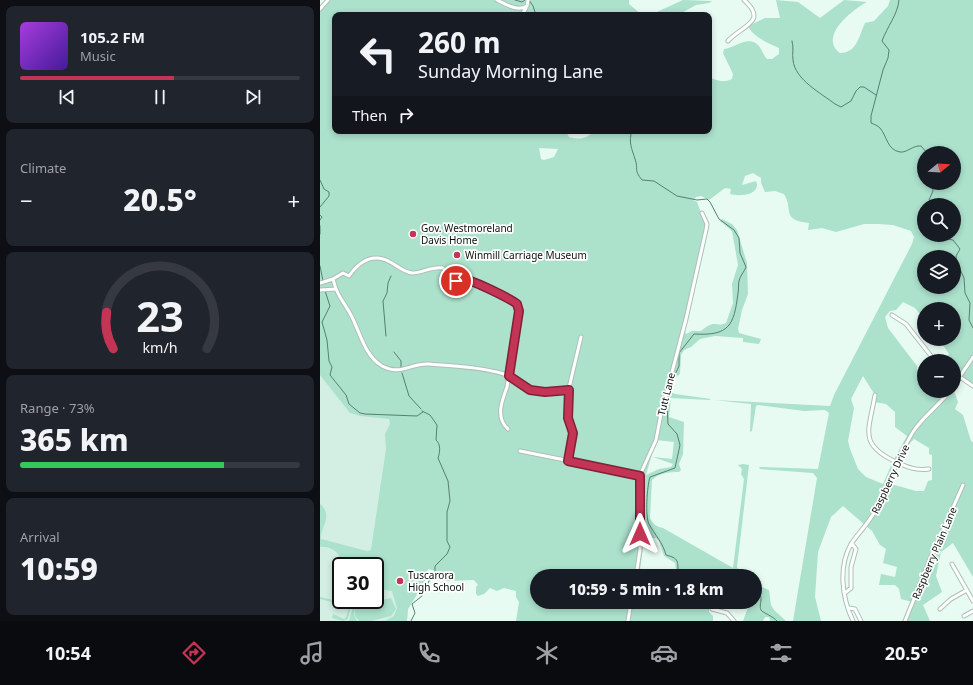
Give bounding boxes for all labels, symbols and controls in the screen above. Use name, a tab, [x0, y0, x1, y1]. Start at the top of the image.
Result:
text: 260 m	[418, 23, 501, 61]
text: 105.2 FM	[80, 27, 145, 47]
icon: left	[352, 28, 404, 80]
text: Music	[80, 47, 116, 65]
text: Sunday Morning Lane	[418, 59, 603, 83]
icon: previous	[56, 86, 78, 108]
icon: pause	[149, 86, 171, 108]
icon: next	[242, 86, 264, 108]
icon: right	[395, 104, 417, 126]
text: Then	[352, 105, 387, 125]
north arrow	[917, 146, 961, 190]
map controls	[917, 146, 961, 398]
text: Climate	[20, 159, 66, 177]
text: 20.5°	[123, 179, 197, 220]
text: −	[20, 185, 33, 215]
text: +	[287, 185, 300, 215]
button: search	[917, 198, 961, 242]
place label: Gov. Westmoreland Davis Home	[421, 221, 513, 247]
marker: Gov. Westmoreland Davis Home	[408, 229, 418, 239]
place label: Winmill Carriage Museum	[465, 248, 587, 262]
marker: Winmill Carriage Museum	[452, 250, 462, 260]
button: layers	[917, 250, 961, 294]
pin	[439, 264, 473, 298]
icon: arrive	[445, 270, 467, 292]
text: 23	[136, 287, 184, 343]
button: +	[917, 302, 961, 346]
text: km/h	[142, 337, 178, 356]
button: −	[917, 354, 961, 398]
street label: Tutt Lane	[654, 371, 678, 417]
text: Range · 73%	[20, 399, 95, 417]
text: 365 km	[20, 419, 129, 460]
street label: Raspberry Drive	[868, 442, 912, 516]
street label: Raspberry Plain Lane	[908, 504, 960, 601]
position arrow	[619, 513, 661, 555]
text: Arrival	[20, 528, 60, 546]
text: 10:59	[20, 548, 98, 589]
speed limit sign: 30	[332, 557, 384, 609]
place label: Tuscarora High School	[408, 568, 464, 594]
marker: Tuscarora High School	[395, 576, 405, 586]
text: 10:59 · 5 min · 1.8 km	[569, 579, 723, 599]
icon: directions	[180, 639, 208, 667]
icon: music	[298, 639, 326, 667]
icon: phone	[415, 639, 443, 667]
icon: climate	[533, 639, 561, 667]
icon: car	[650, 639, 678, 667]
icon: filters	[767, 639, 795, 667]
text: 10:54	[45, 641, 91, 665]
text: 20.5°	[885, 641, 928, 665]

